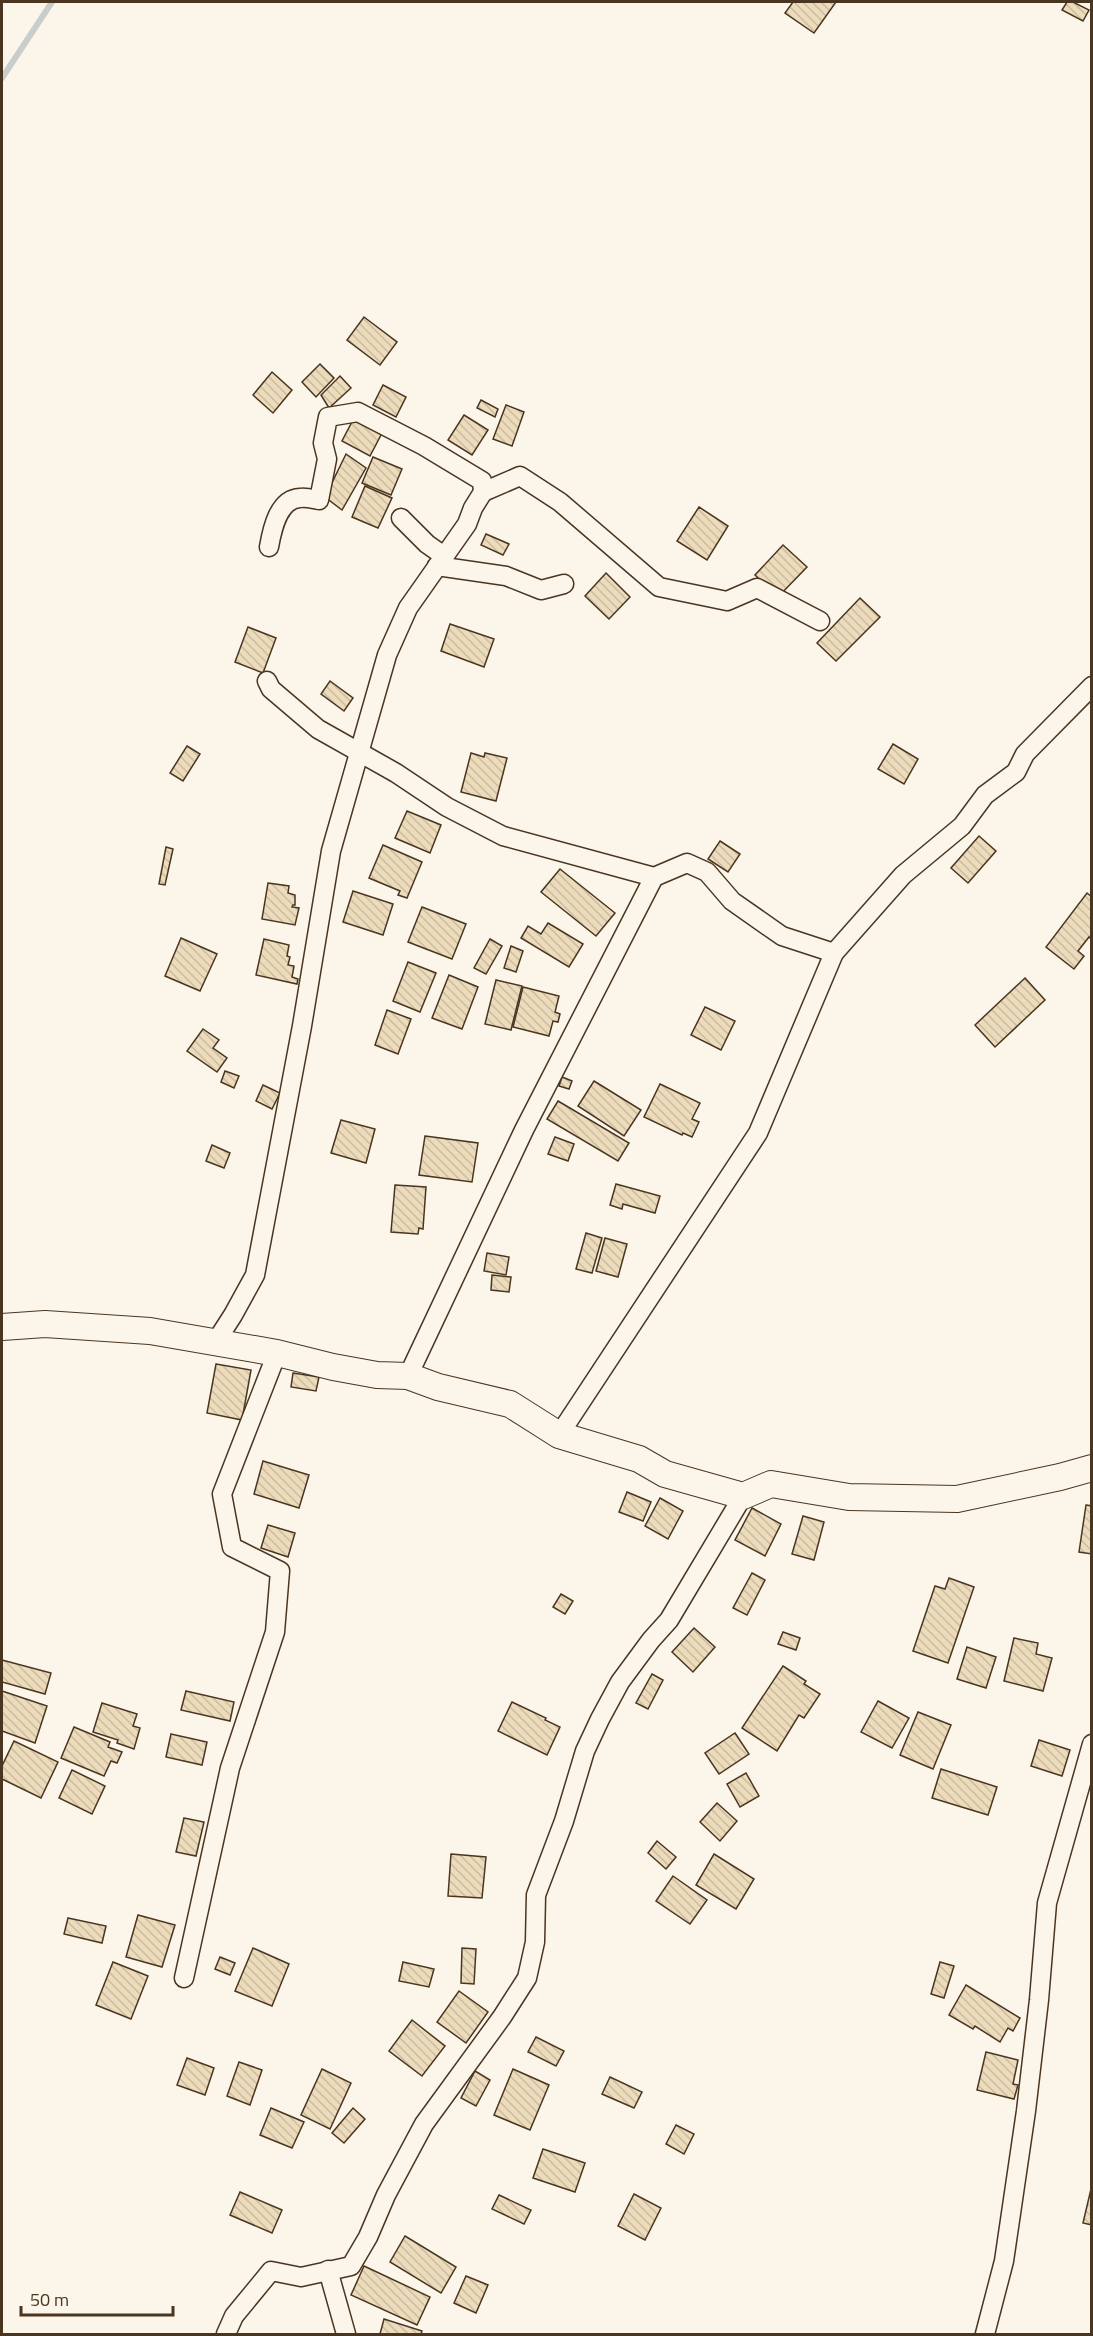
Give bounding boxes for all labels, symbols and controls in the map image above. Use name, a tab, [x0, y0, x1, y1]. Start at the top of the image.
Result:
scale bar	[21, 2279, 172, 2317]
text: 50 m	[30, 2286, 69, 2313]

